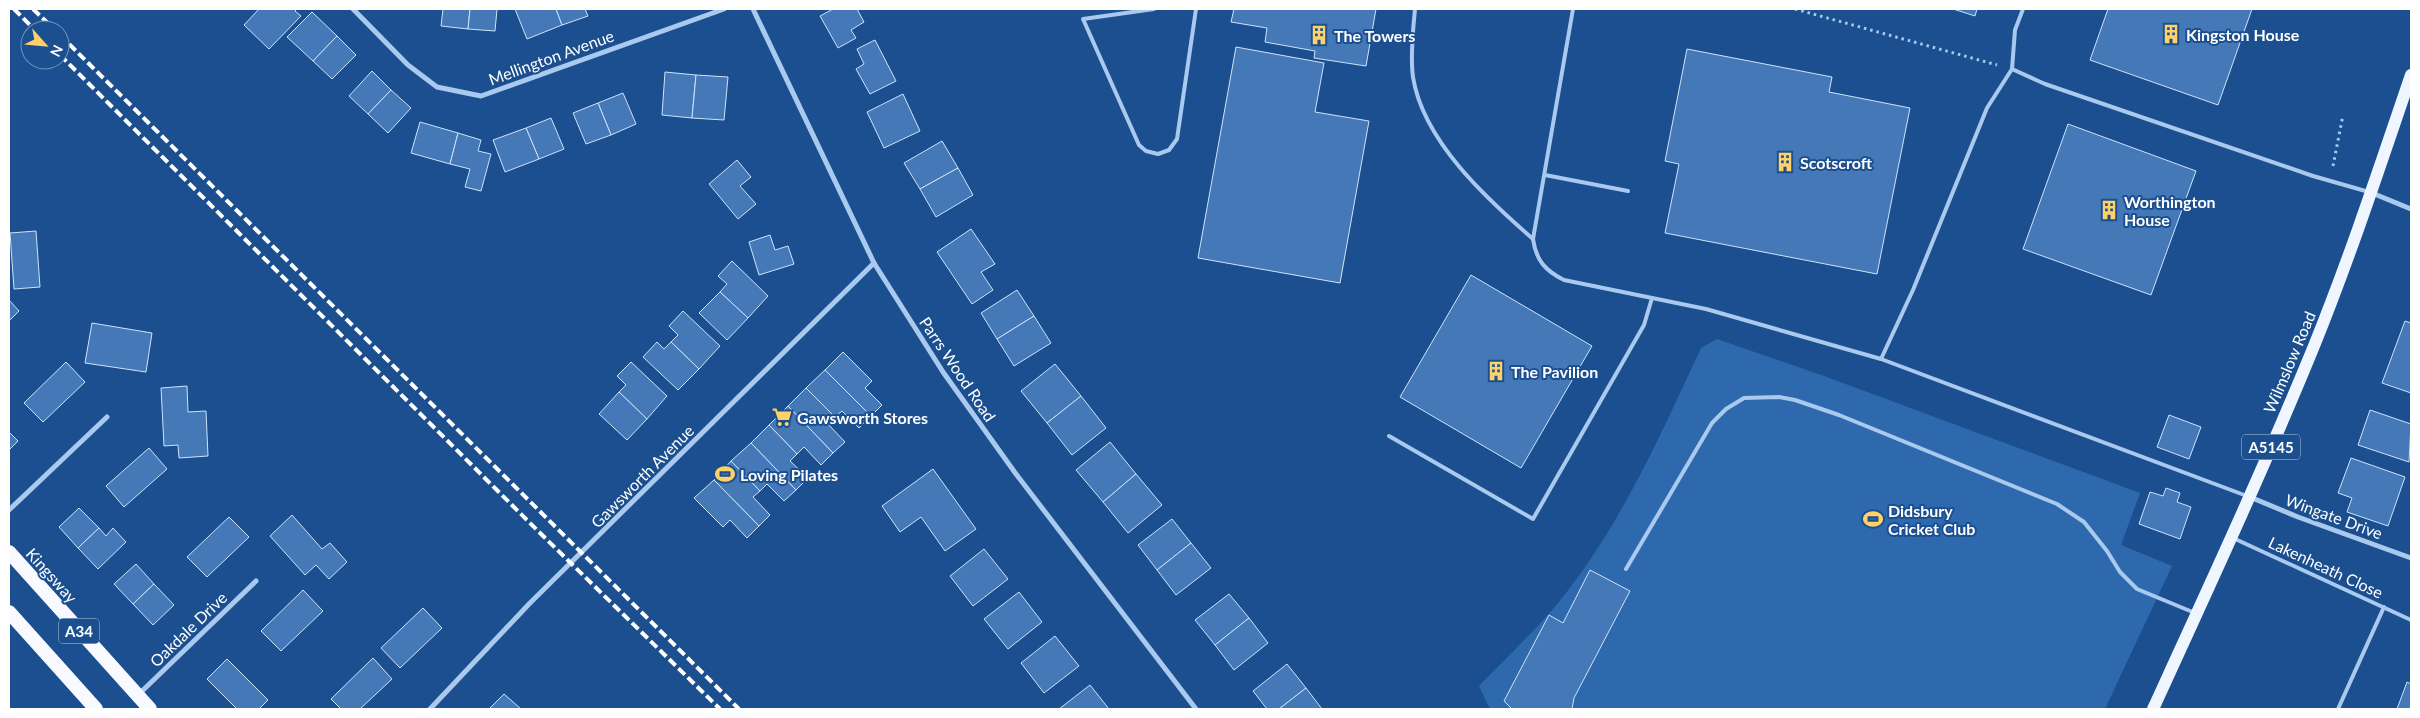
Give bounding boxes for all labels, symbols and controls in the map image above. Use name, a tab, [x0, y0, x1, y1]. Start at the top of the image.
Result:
north arrow	[20, 20, 70, 70]
building icon: Kingston House	[2160, 23, 2182, 45]
building icon: The Towers	[1308, 24, 1330, 46]
place label: Kingston House	[2186, 25, 2300, 44]
street label: Mellington Avenue	[486, 26, 616, 88]
place label: The Towers	[1334, 26, 1415, 45]
text: N	[47, 42, 67, 60]
building icon: Scotscroft	[1774, 151, 1796, 173]
place label: Scotscroft	[1800, 153, 1873, 172]
place label: Worthington House	[2124, 192, 2216, 229]
building icon: Worthington House	[2098, 199, 2120, 221]
street label: Wilmslow Road	[2259, 308, 2319, 416]
street label: Parrs Wood Road	[916, 313, 1000, 425]
building icon: The Pavilion	[1485, 360, 1507, 382]
place label: The Pavilion	[1511, 362, 1598, 381]
supermarket icon: Gawsworth Stores	[771, 406, 793, 428]
place label: Gawsworth Stores	[797, 408, 928, 427]
street label: Gawsworth Avenue	[587, 421, 697, 531]
road number: A5145	[2242, 434, 2300, 460]
sports icon: Loving Pilates	[714, 463, 736, 485]
place label: Loving Pilates	[740, 465, 838, 484]
street label: Wingate Drive	[2283, 490, 2385, 542]
place label: Didsbury Cricket Club	[1888, 501, 1975, 538]
sports icon: Didsbury Cricket Club	[1862, 508, 1884, 530]
street label: Lakenheath Close	[2266, 532, 2386, 602]
street label: Kingsway	[22, 544, 82, 607]
street label: Oakdale Drive	[146, 588, 230, 670]
road number: A34	[59, 618, 99, 644]

